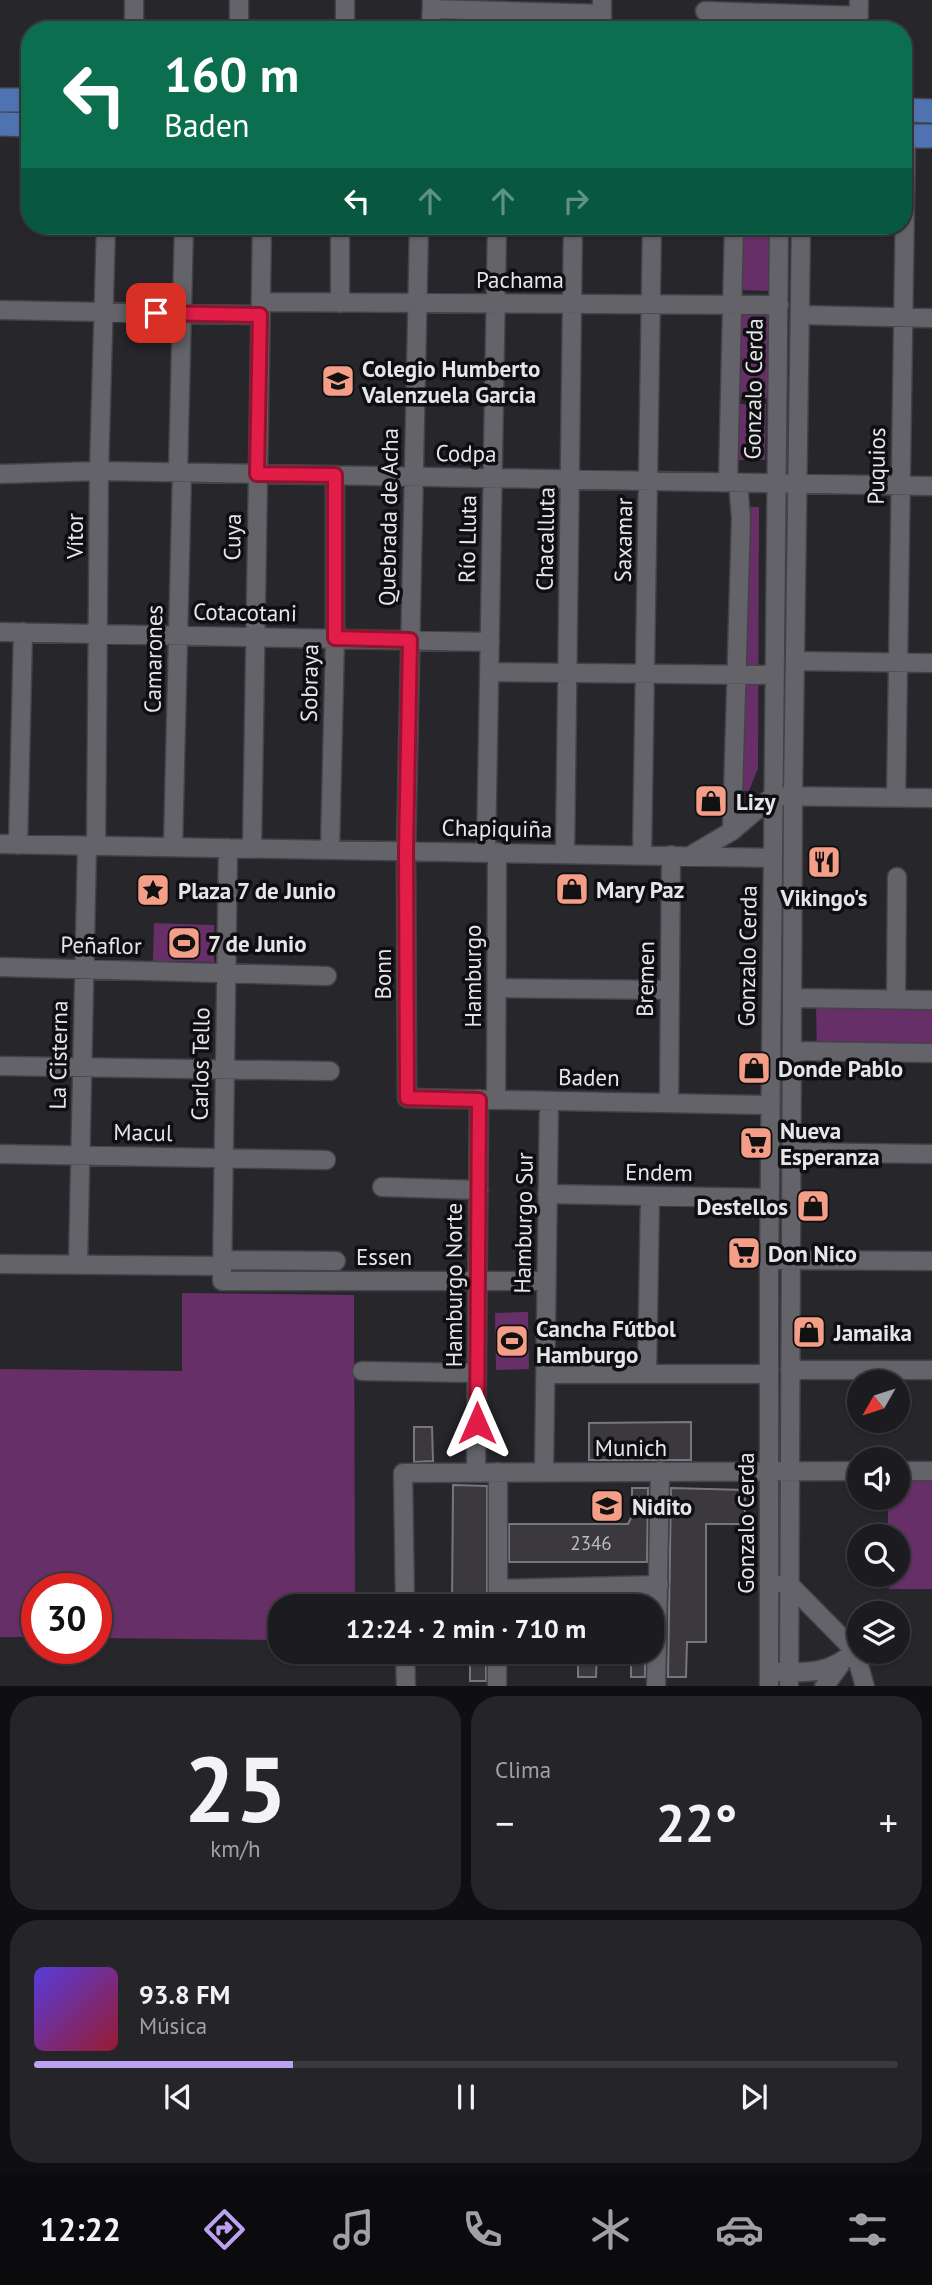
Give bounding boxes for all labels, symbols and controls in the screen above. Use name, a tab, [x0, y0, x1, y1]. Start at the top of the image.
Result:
text: 160 m	[164, 42, 299, 106]
icon: left	[49, 49, 140, 140]
text: Baden	[164, 104, 250, 146]
icon: left	[338, 182, 376, 220]
icon: ahead	[411, 182, 449, 220]
icon: ahead	[484, 182, 522, 220]
icon: right	[557, 182, 595, 220]
street label: Pachama	[476, 265, 564, 294]
pin	[126, 283, 186, 343]
icon: arrive	[137, 294, 175, 332]
street label: Gonzalo Cerda	[737, 318, 769, 460]
place label: Colegio Humberto Valenzuela Garcia	[361, 354, 540, 409]
school or university icon: Colegio Humberto Valenzuela Garcia	[319, 362, 357, 400]
street label: Puquios	[861, 427, 891, 505]
street label: Quebrada de Acha	[372, 428, 404, 606]
street label: Codpa	[435, 438, 497, 468]
street label: Chacalluta	[530, 487, 560, 591]
street label: Río Lluta	[452, 495, 482, 583]
street label: Saxamar	[608, 497, 638, 583]
street label: Vítor	[60, 513, 89, 560]
street label: Cuya	[217, 513, 247, 561]
street label: Cotacotani	[193, 597, 297, 627]
street label: Camarones	[138, 605, 168, 713]
street label: Sobraya	[294, 644, 324, 722]
shop icon: Lizy	[692, 782, 730, 820]
place label: Lizy	[736, 787, 777, 816]
street label: Chapiquiña	[441, 813, 553, 843]
restaurant icon: Vikingo's	[805, 843, 843, 881]
shop icon: Mary Paz	[553, 870, 591, 908]
place icon: Plaza 7 de Junio	[134, 871, 172, 909]
place label: Mary Paz	[596, 875, 684, 904]
place label: Plaza 7 de Junio	[178, 876, 336, 905]
place label: Vikingo's	[780, 883, 868, 912]
street label: Gonzalo Cerda	[731, 885, 763, 1027]
sports icon: 7 de Junio	[165, 924, 203, 962]
street label: Hamburgo	[458, 925, 487, 1027]
place label: 7 de Junio	[208, 929, 307, 958]
street label: Peñaflor	[60, 930, 142, 960]
street label: Bremen	[630, 941, 660, 1017]
street label: Bonn	[368, 949, 397, 999]
street label: La Cisterna	[43, 1000, 73, 1110]
street label: Carlos Tello	[185, 1007, 215, 1121]
shop icon: Donde Pablo	[735, 1049, 773, 1087]
place label: Donde Pablo	[778, 1054, 903, 1083]
street label: Baden	[558, 1062, 620, 1092]
place label: Nueva Esperanza	[780, 1116, 880, 1171]
street label: Macul	[113, 1117, 173, 1147]
supermarket icon: Nueva Esperanza	[737, 1124, 775, 1162]
street label: Hamburgo Sur	[507, 1152, 539, 1294]
street label: Endem	[625, 1157, 693, 1187]
shop icon: Destellos	[794, 1187, 832, 1225]
place label: Destellos	[697, 1192, 788, 1221]
street label: Hamburgo Norte	[439, 1203, 468, 1367]
supermarket icon: Don Nico	[725, 1234, 763, 1272]
place label: Don Nico	[768, 1239, 857, 1268]
street label: Essen	[356, 1242, 412, 1271]
shop icon: Jamaika	[790, 1313, 828, 1351]
place label: Cancha Fútbol Hamburgo	[536, 1314, 676, 1369]
place label: Jamaika	[833, 1318, 912, 1347]
sports icon: Cancha Fútbol Hamburgo	[493, 1322, 531, 1360]
north arrow	[847, 1370, 910, 1433]
map controls	[847, 1370, 910, 1664]
position arrow	[440, 1386, 514, 1460]
street label: Munich	[595, 1433, 667, 1462]
button: sound	[847, 1447, 910, 1510]
street label: Gonzalo Cerda	[731, 1452, 760, 1594]
school or university icon: Nidito	[588, 1487, 626, 1525]
place label: Nidito	[632, 1492, 692, 1521]
button: search	[847, 1524, 910, 1587]
house number: 2346	[570, 1531, 612, 1555]
speed limit sign: 30	[21, 1573, 112, 1664]
button: layers	[847, 1601, 910, 1664]
text: 12:24 · 2 min · 710 m	[346, 1612, 586, 1645]
text: 25	[184, 1729, 287, 1847]
text: Clima	[495, 1755, 551, 1784]
text: 22°	[656, 1789, 737, 1856]
text: −	[495, 1798, 514, 1847]
text: +	[879, 1798, 898, 1847]
text: km/h	[210, 1834, 261, 1863]
text: 93.8 FM	[139, 1978, 230, 2011]
text: Música	[139, 2011, 207, 2040]
icon: previous	[159, 2078, 197, 2116]
icon: pause	[447, 2078, 485, 2116]
icon: next	[735, 2078, 773, 2116]
icon: directions	[200, 2205, 249, 2254]
icon: music	[329, 2205, 378, 2254]
icon: phone	[458, 2205, 507, 2254]
icon: climate	[586, 2205, 635, 2254]
icon: car	[715, 2205, 764, 2254]
icon: filters	[843, 2205, 892, 2254]
text: 12:22	[40, 2208, 121, 2250]

